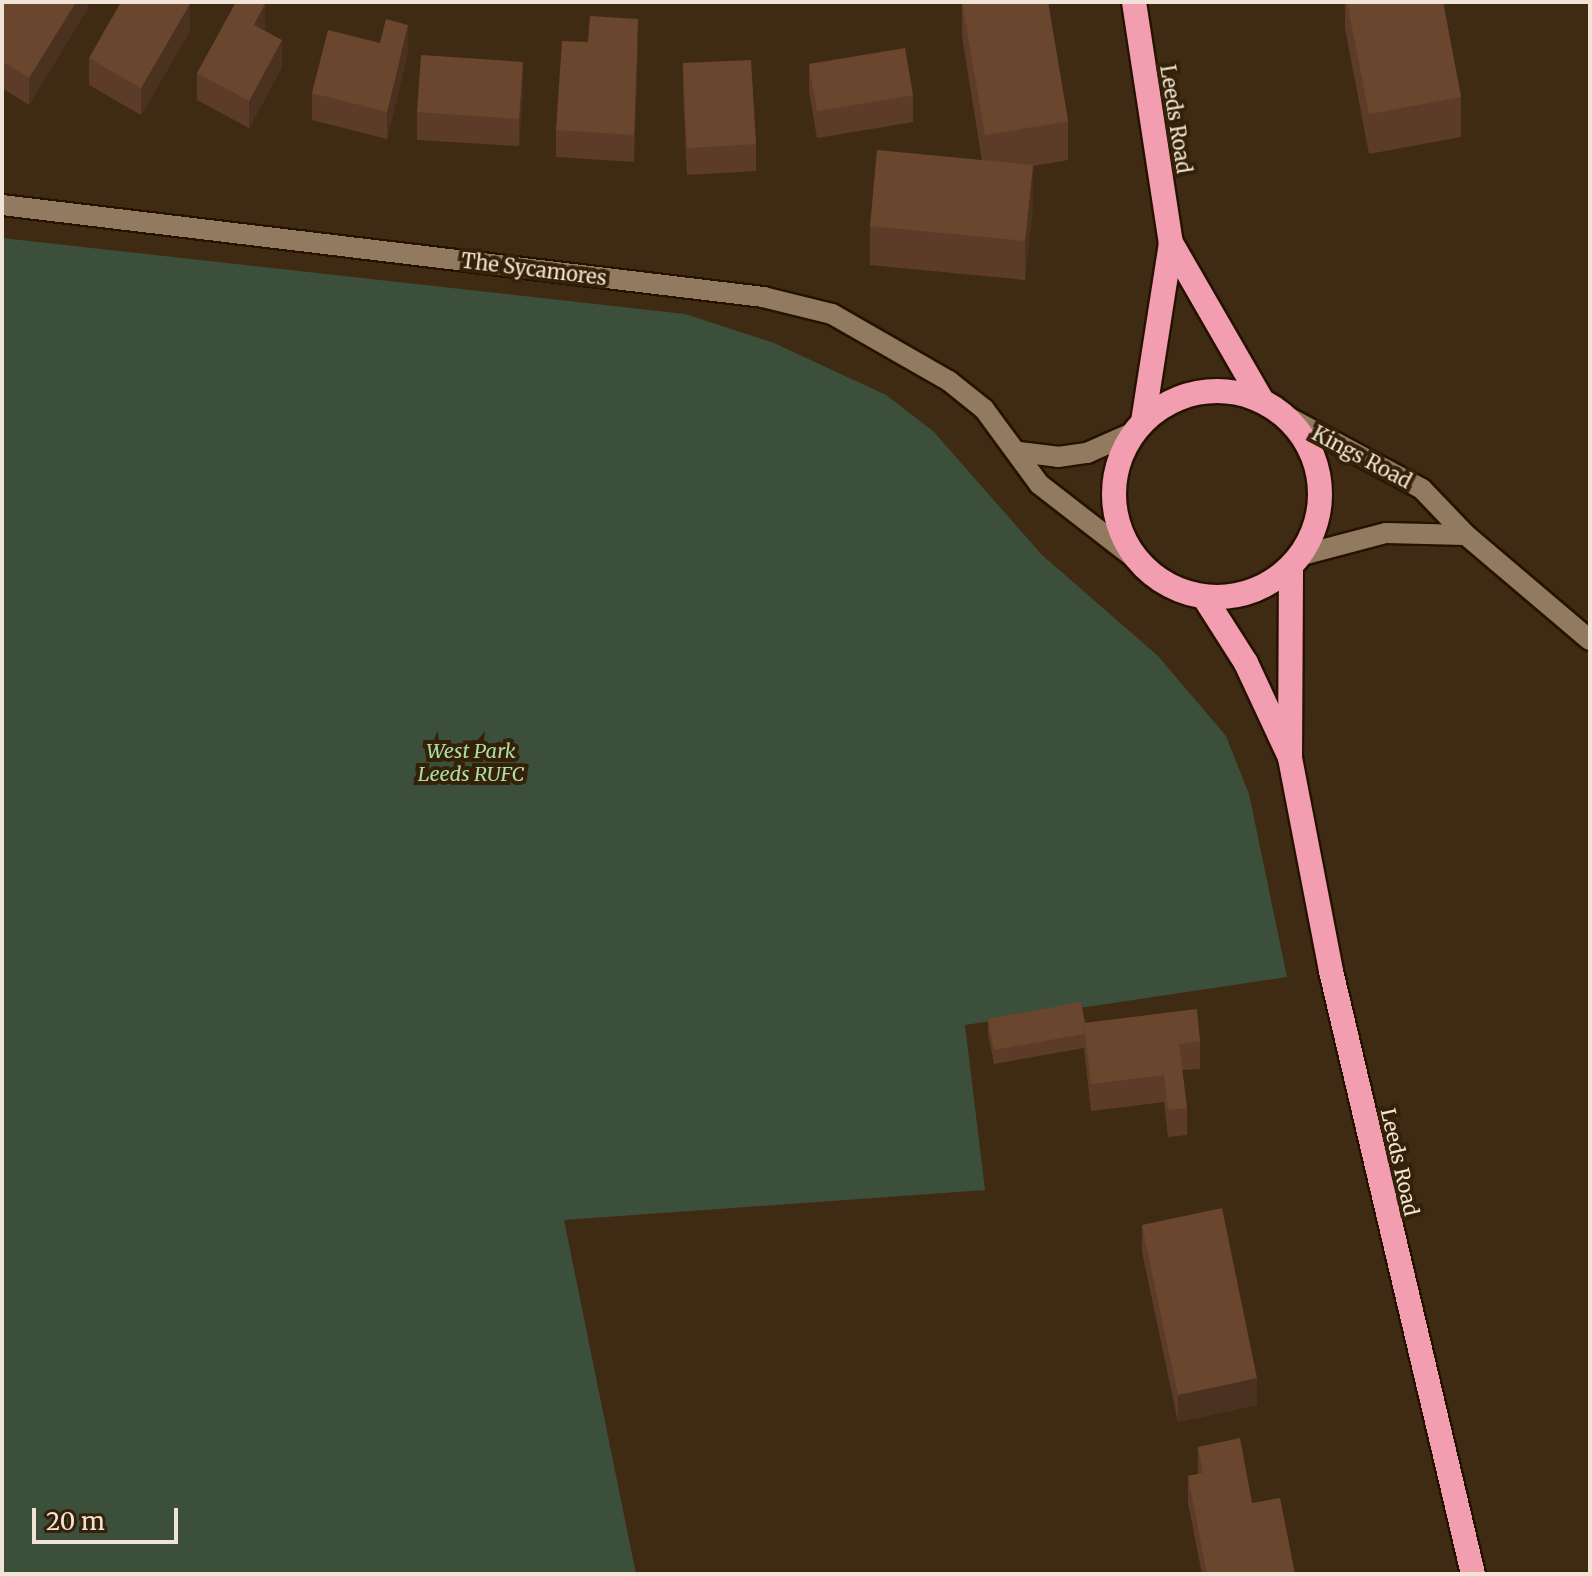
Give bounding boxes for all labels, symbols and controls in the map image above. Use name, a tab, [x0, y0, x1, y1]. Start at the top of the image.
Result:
street label: Leeds Road	[1156, 63, 1196, 175]
street label: The Sycamores	[460, 248, 608, 290]
street label: Kings Road	[1308, 421, 1416, 493]
park label: West Park Leeds RUFC	[418, 738, 524, 785]
street label: Leeds Road	[1376, 1106, 1424, 1218]
scale bar	[36, 1492, 182, 1542]
text: 20 m	[46, 1506, 105, 1537]

